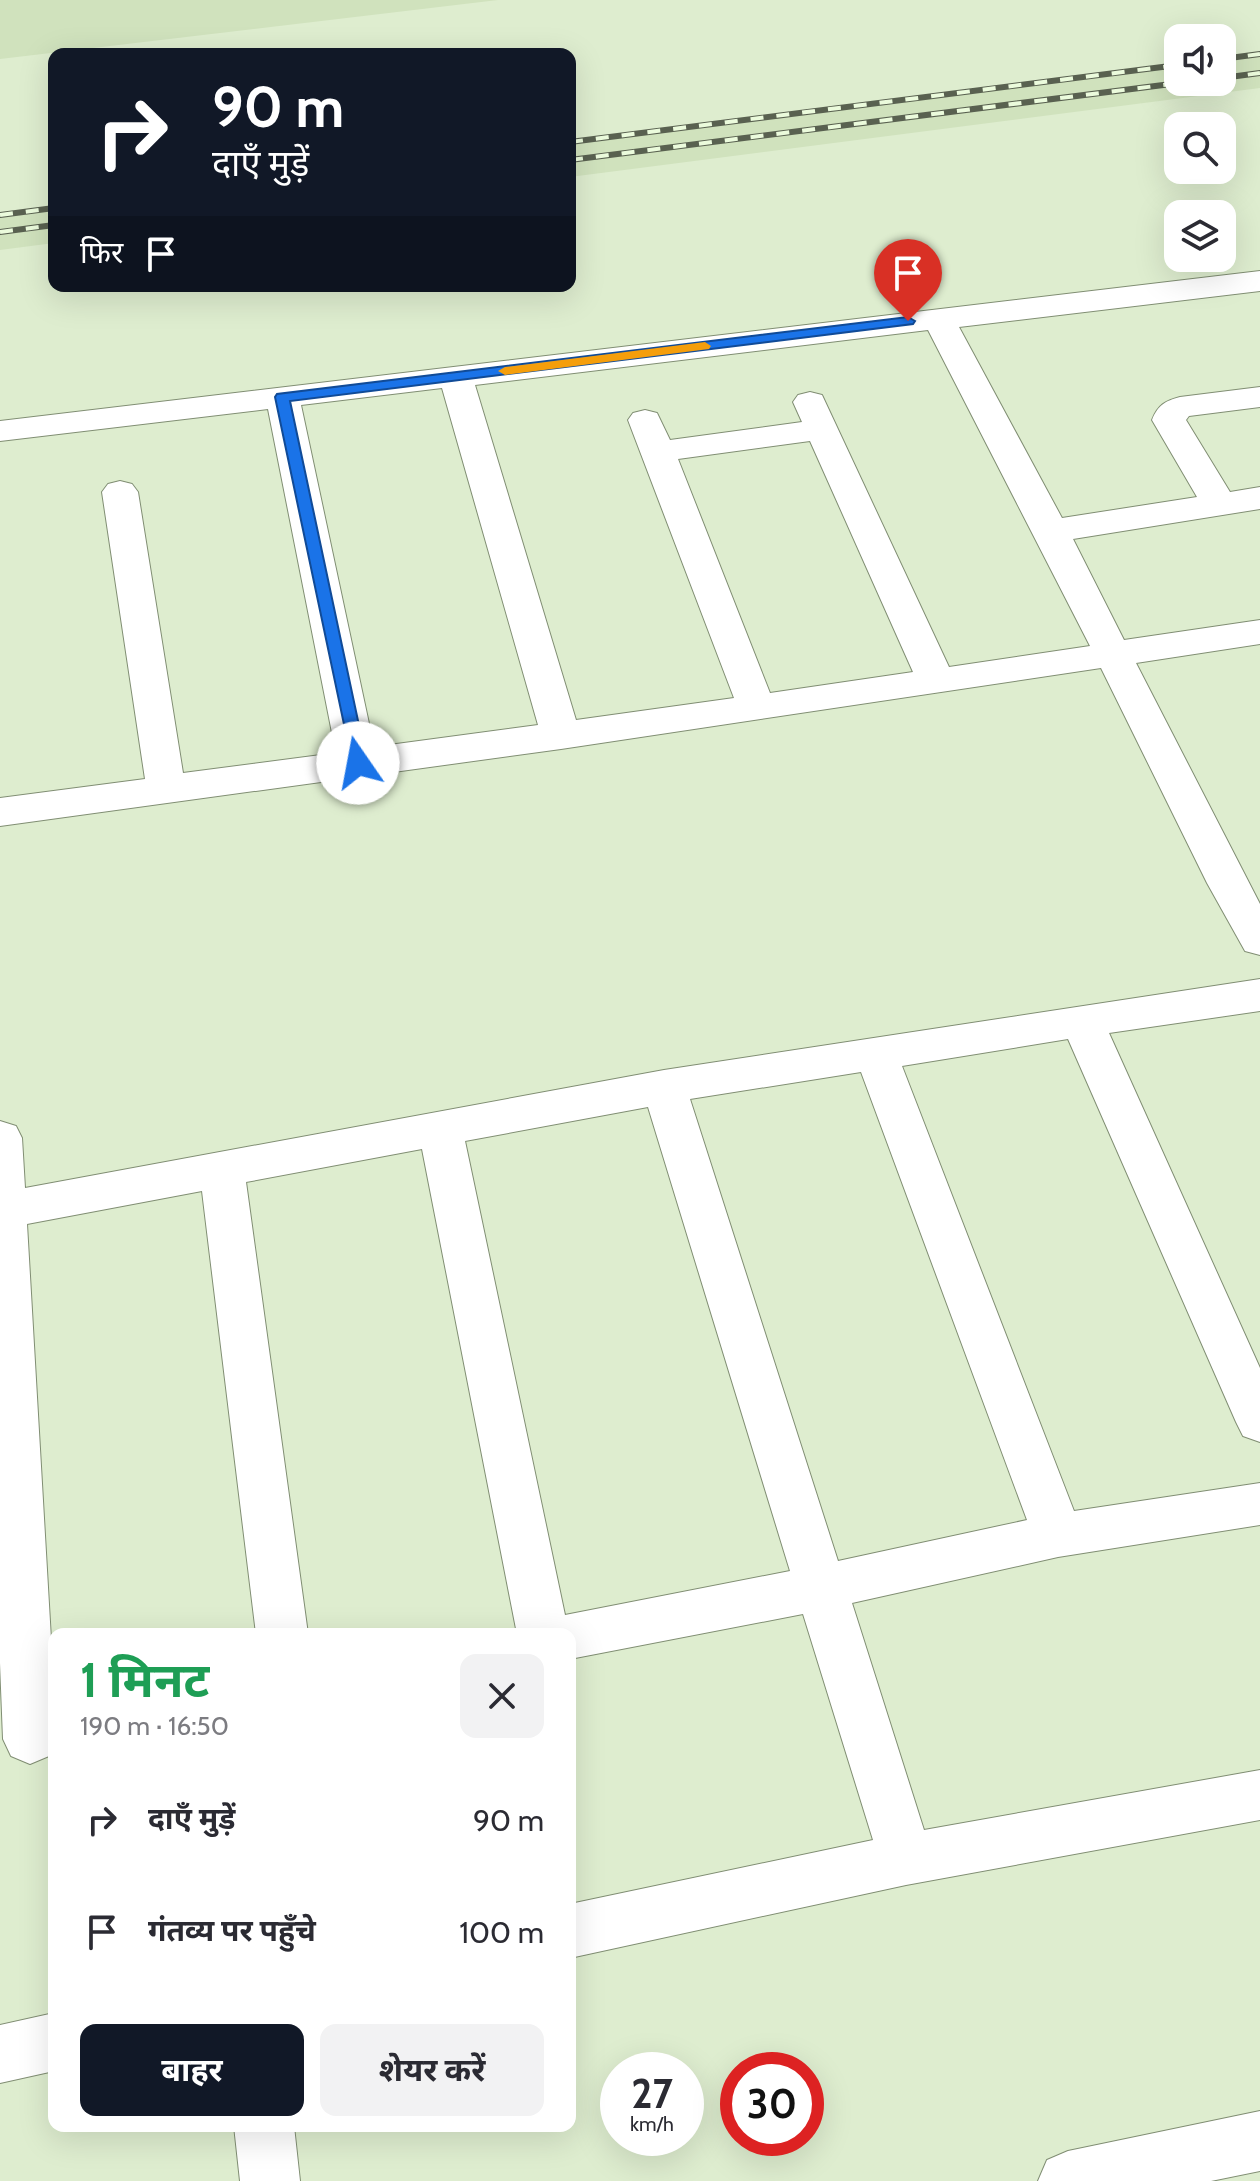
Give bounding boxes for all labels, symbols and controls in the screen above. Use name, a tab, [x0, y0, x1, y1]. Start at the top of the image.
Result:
map controls	[1164, 24, 1236, 272]
button: sound	[1164, 24, 1236, 96]
text: 90 m	[212, 73, 344, 141]
icon: right	[80, 80, 184, 184]
button: search	[1164, 112, 1236, 184]
text: दाएँ मुड़ें	[212, 141, 309, 185]
button: layers	[1164, 200, 1236, 272]
icon: arrive	[139, 232, 183, 276]
text: फिर	[80, 234, 123, 271]
pin	[874, 239, 942, 321]
icon: arrive	[886, 251, 930, 295]
position arrow	[316, 721, 400, 805]
text: 1 मिनट	[80, 1651, 209, 1709]
button: close	[460, 1654, 544, 1738]
text: 190 m · 16:50	[80, 1710, 229, 1742]
icon: right	[80, 1798, 124, 1842]
text: दाएँ मुड़ें	[148, 1800, 235, 1837]
text: 90 m	[473, 1802, 544, 1839]
icon: arrive	[80, 1910, 124, 1954]
text: गंतव्य पर पहुँचे	[148, 1912, 316, 1949]
text: 100 m	[459, 1914, 544, 1951]
button: बाहर	[80, 2024, 304, 2116]
button: शेयर करें	[320, 2024, 544, 2116]
speed limit sign: 30	[720, 2052, 824, 2156]
text: 27	[631, 2069, 673, 2118]
text: km/h	[630, 2112, 674, 2136]

